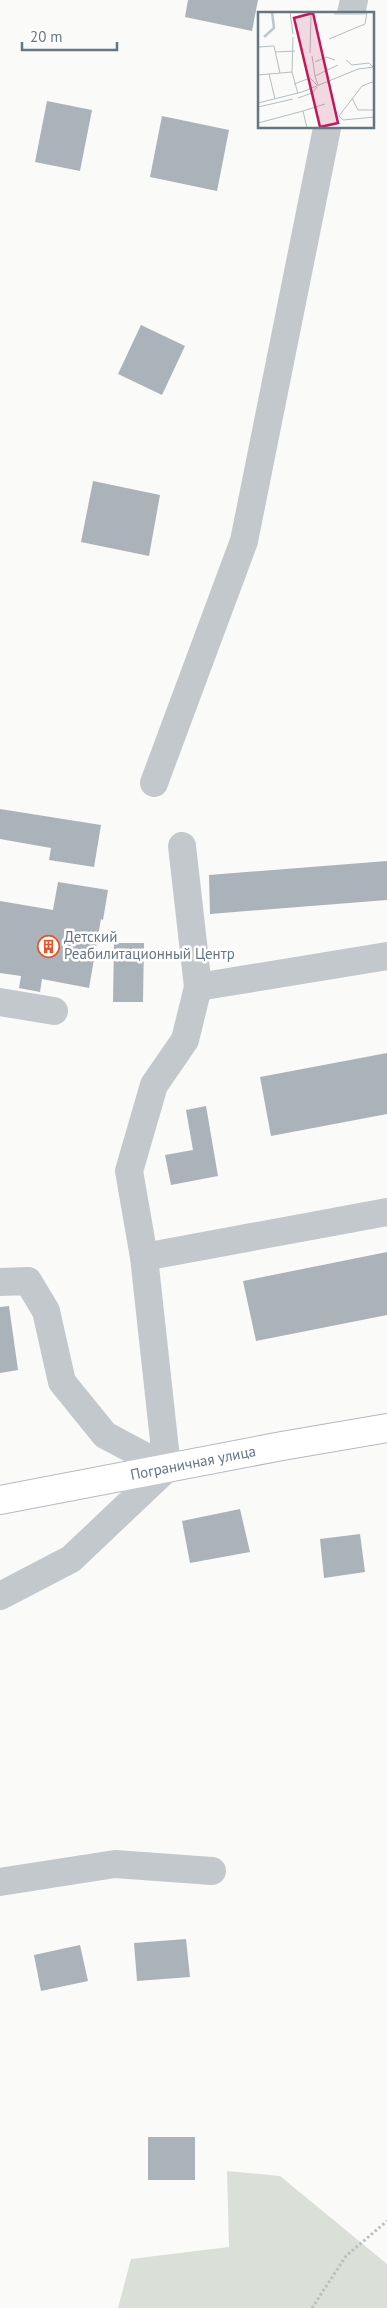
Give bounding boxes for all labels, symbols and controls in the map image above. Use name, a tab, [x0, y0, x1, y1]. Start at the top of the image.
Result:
inset map	[258, 12, 374, 129]
scale bar	[22, 20, 118, 52]
text: 20 m	[30, 27, 63, 46]
place label: Детский Реабилитационный Центр	[64, 927, 235, 963]
building icon: Детский Реабилитационный Центр	[36, 934, 60, 958]
street label: Пограничная улица	[129, 1441, 257, 1484]

